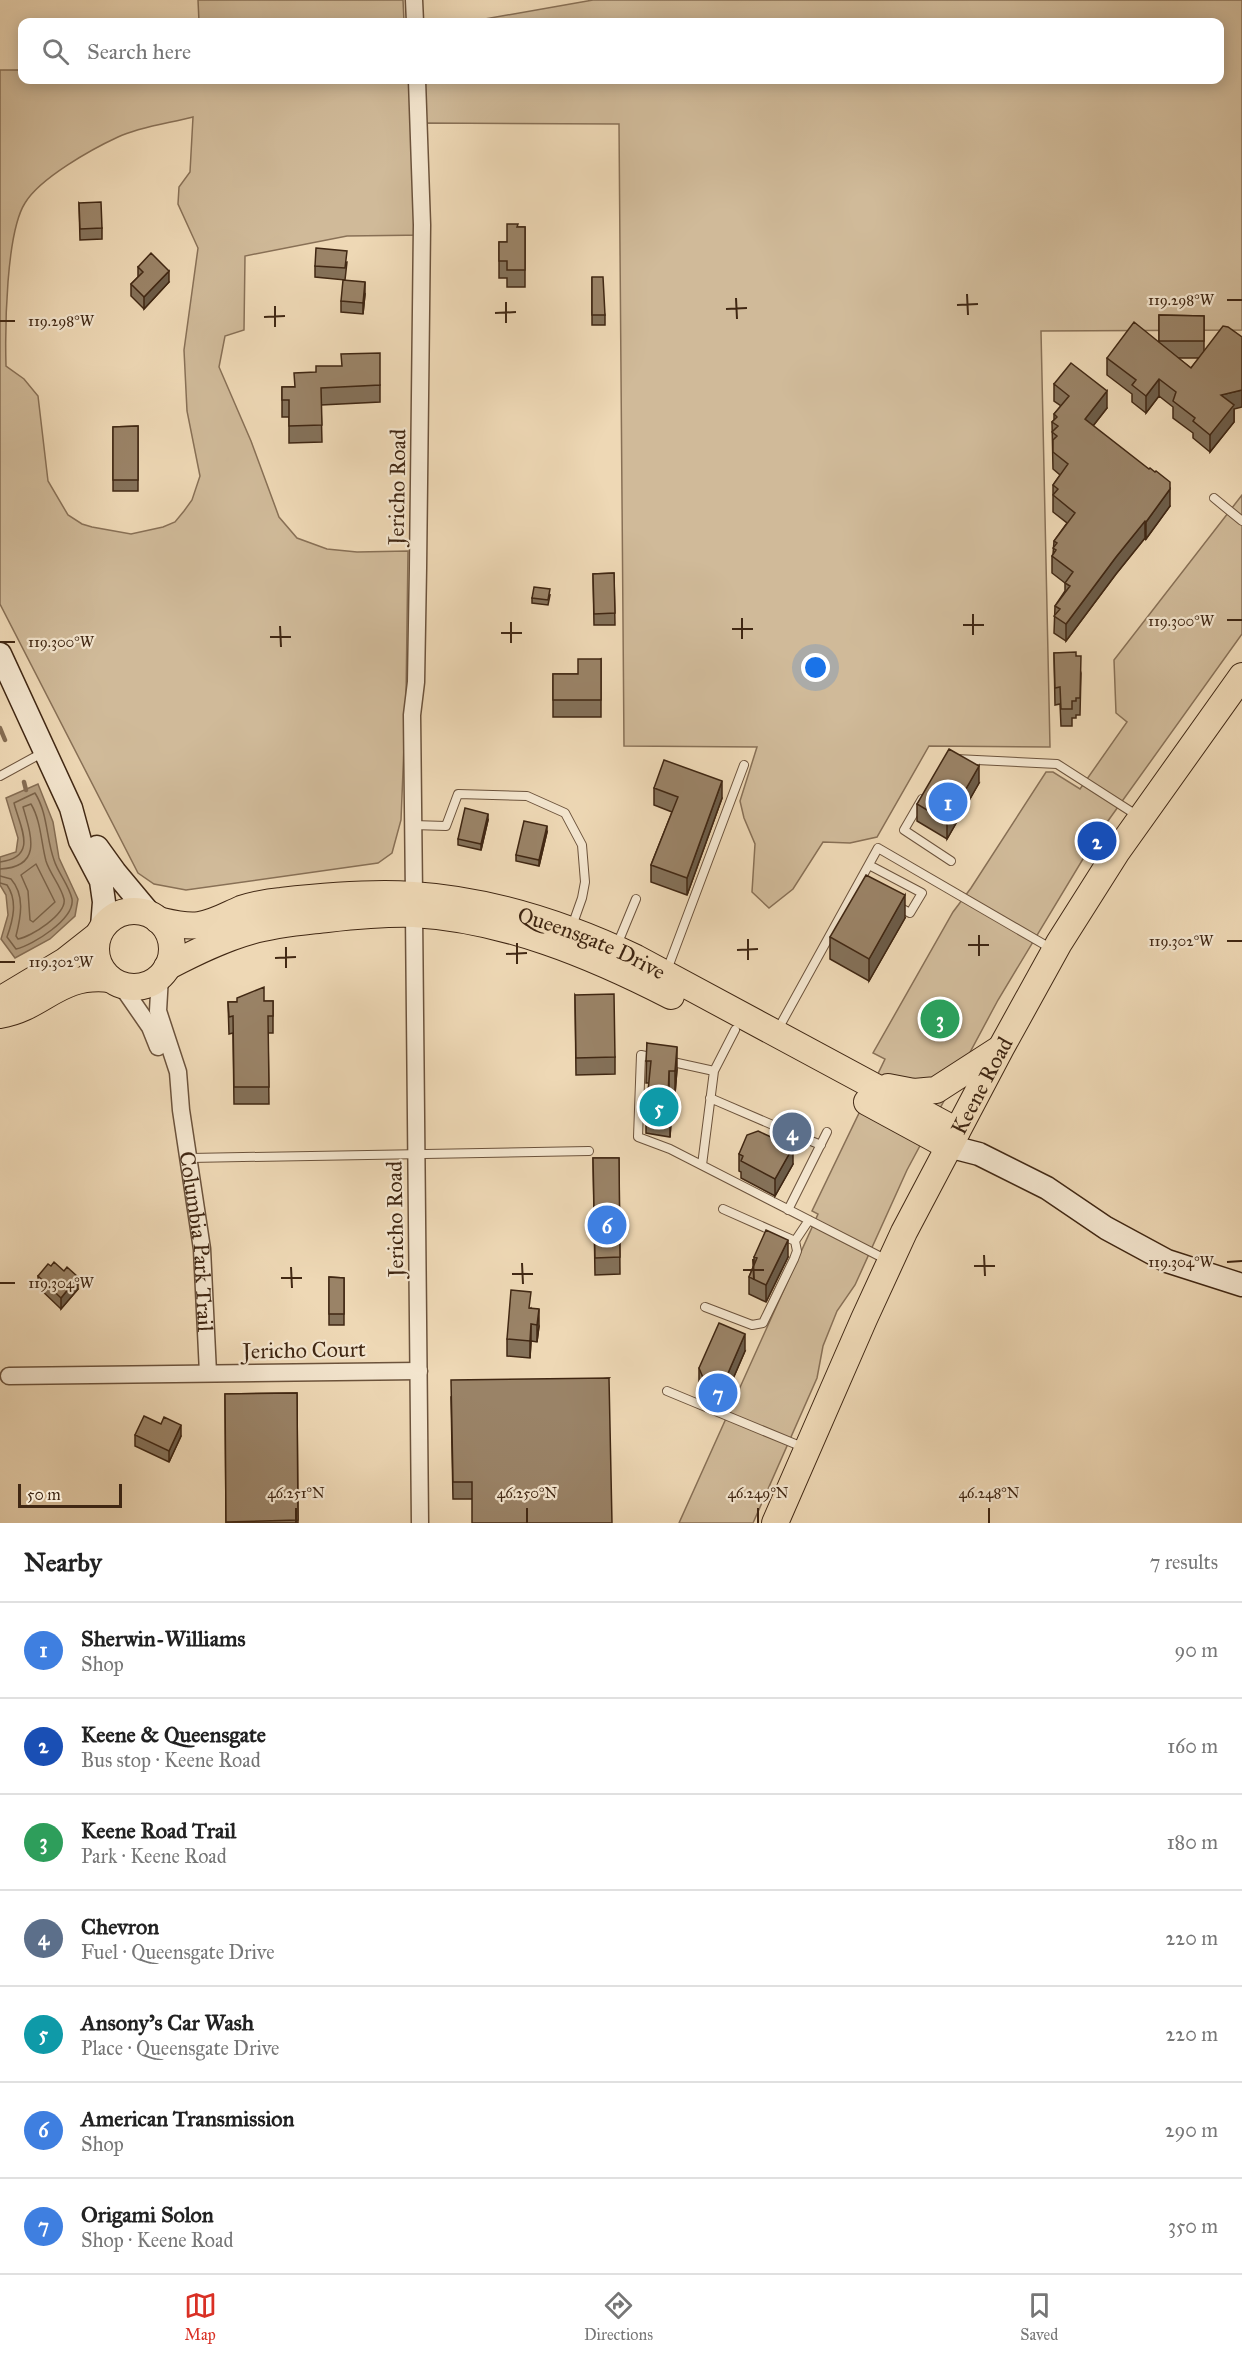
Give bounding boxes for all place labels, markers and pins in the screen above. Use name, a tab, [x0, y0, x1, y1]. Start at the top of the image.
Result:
pin: 1	[928, 780, 968, 824]
pin: 2	[1078, 818, 1116, 864]
pin: 3	[920, 996, 960, 1042]
pin: 5	[640, 1084, 678, 1130]
pin: 4	[772, 1110, 812, 1154]
pin: 6	[588, 1202, 626, 1248]
pin: 7	[698, 1370, 738, 1416]

